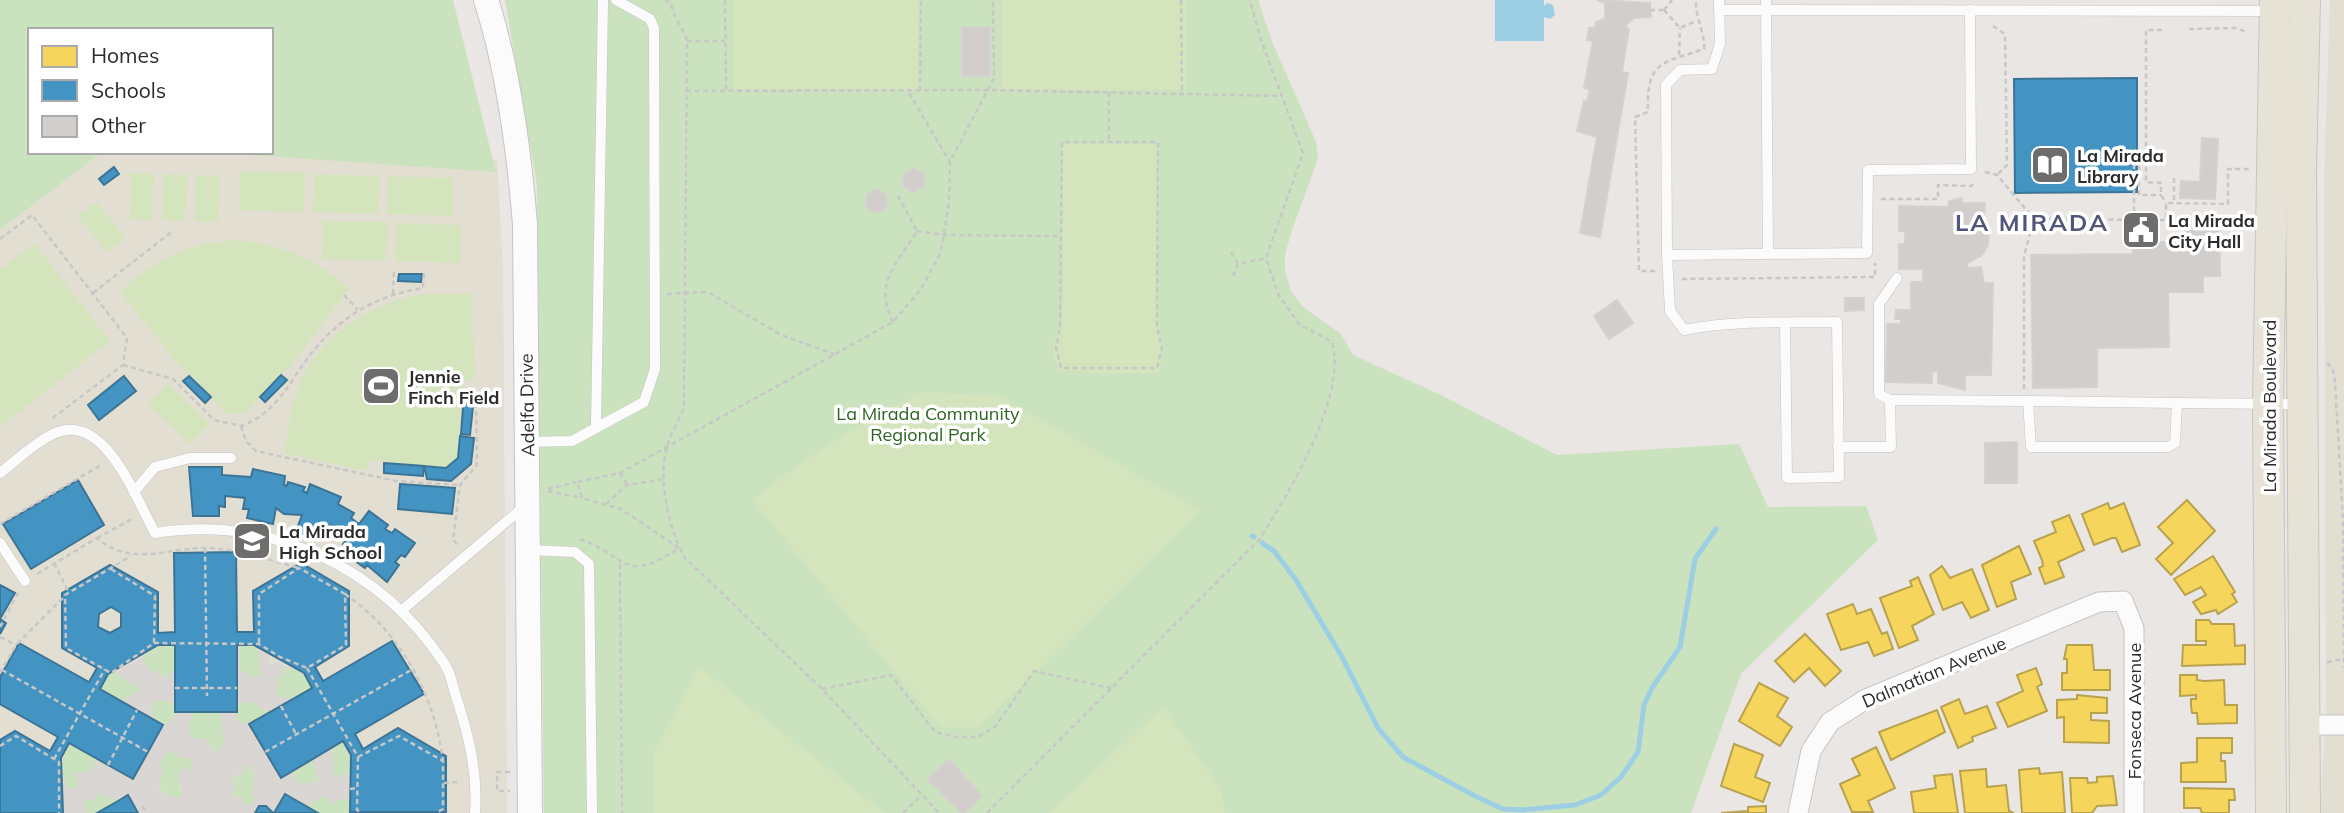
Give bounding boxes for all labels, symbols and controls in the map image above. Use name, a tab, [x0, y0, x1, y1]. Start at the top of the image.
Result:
legend	[28, 28, 273, 154]
text: Homes	[91, 42, 159, 68]
text: Schools	[91, 77, 166, 103]
text: Other	[91, 112, 146, 138]
library icon: La Mirada Library	[2029, 144, 2071, 186]
place label: La Mirada Library	[2077, 144, 2164, 188]
district label: LA MIRADA	[1955, 207, 2109, 237]
public building icon: La Mirada City Hall	[2120, 209, 2162, 251]
place label: La Mirada City Hall	[2168, 209, 2255, 253]
street label: La Mirada Boulevard	[2258, 320, 2281, 492]
street label: Adelfa Drive	[515, 353, 539, 457]
sports icon: Jennie Finch Field	[360, 365, 402, 407]
place label: Jennie Finch Field	[408, 365, 499, 409]
park label: La Mirada Community Regional Park	[836, 402, 1020, 446]
school or university icon: La Mirada High School	[231, 520, 273, 562]
place label: La Mirada High School	[279, 520, 382, 564]
street label: Dalmatian Avenue	[1858, 631, 2010, 713]
street label: Fonseca Avenue	[2123, 643, 2146, 779]

